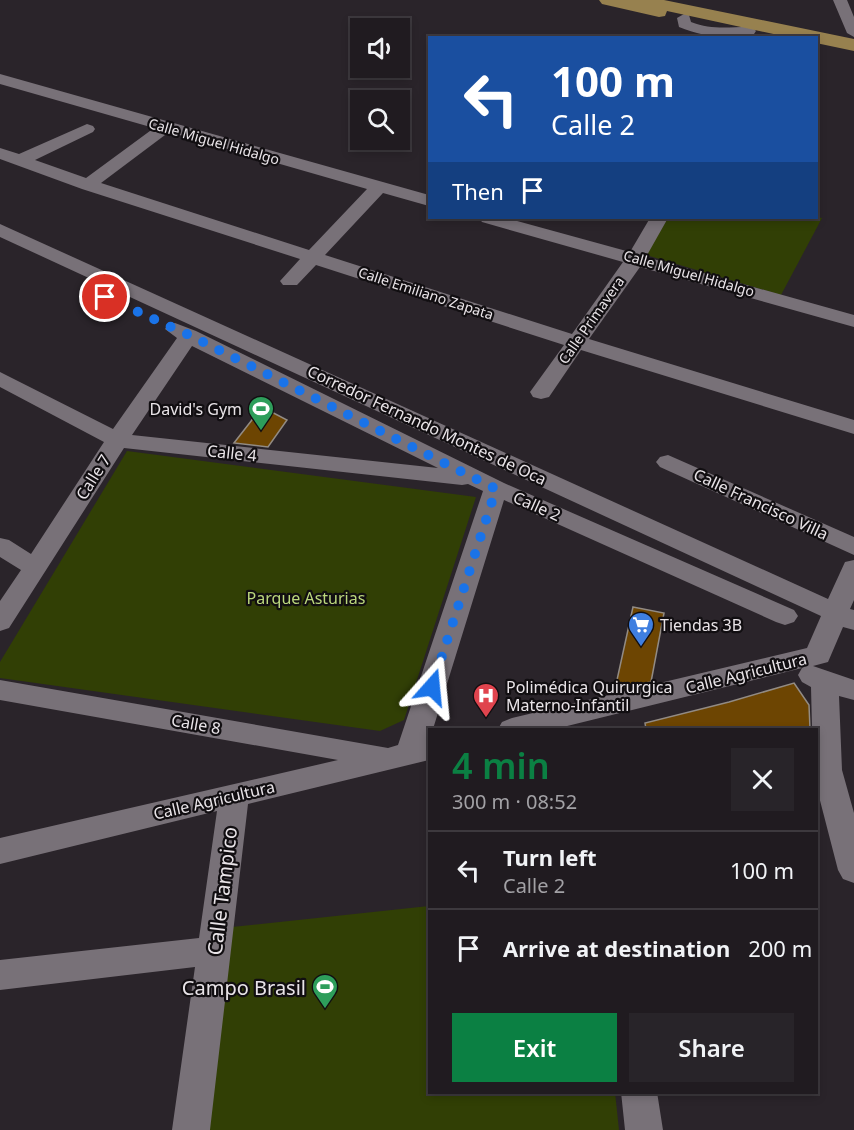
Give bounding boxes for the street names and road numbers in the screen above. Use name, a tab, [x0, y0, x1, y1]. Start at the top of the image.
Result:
street label: Calle Miguel Hidalgo	[146, 113, 282, 169]
street label: Calle Miguel Hidalgo	[621, 245, 757, 301]
street label: Calle Emiliano Zapata	[356, 262, 496, 324]
street label: Calle Primavera	[554, 273, 628, 367]
street label: Corredor Fernando Montes de Oca	[304, 360, 550, 490]
street label: Calle 4	[206, 439, 258, 467]
street label: Calle 7	[71, 450, 115, 504]
street label: Calle Francisco Villa	[690, 463, 832, 545]
street label: Calle 2	[510, 486, 564, 526]
street label: Calle Agricultura	[683, 647, 809, 699]
street label: Calle 8	[170, 709, 222, 739]
street label: Calle Agricultura	[151, 775, 277, 825]
street label: Calle Tampico	[201, 825, 243, 957]

